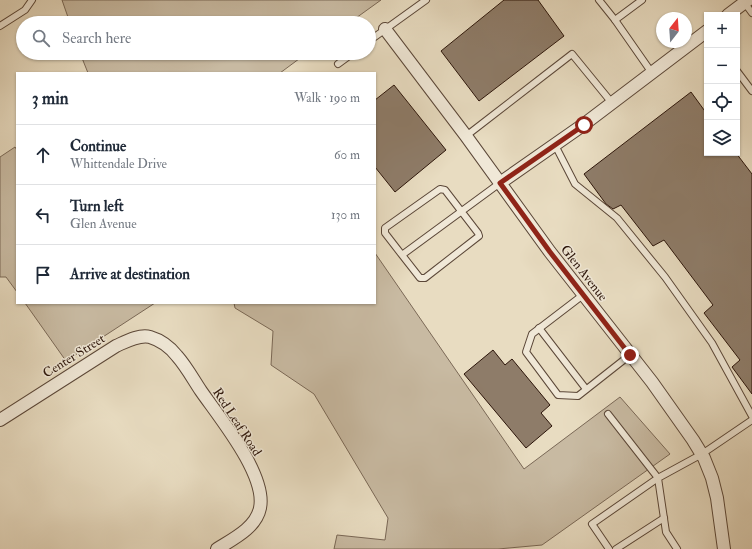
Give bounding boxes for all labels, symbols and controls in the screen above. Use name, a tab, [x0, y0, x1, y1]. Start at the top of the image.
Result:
north arrow	[656, 12, 692, 48]
map controls	[704, 12, 740, 156]
button: +	[704, 12, 740, 48]
search box	[16, 16, 376, 60]
icon: search	[30, 27, 52, 49]
text: Search here	[62, 29, 131, 48]
button: −	[704, 48, 740, 84]
button: locate	[704, 84, 740, 120]
text: 3 min	[32, 88, 69, 109]
text: Walk · 190 m	[294, 90, 360, 106]
route start	[575, 116, 593, 134]
button: layers	[704, 120, 740, 156]
text: Continue	[70, 137, 126, 156]
icon: ahead	[32, 144, 54, 166]
text: 60 m	[334, 147, 360, 163]
text: Whittendale Drive	[70, 156, 167, 172]
text: Turn left	[70, 197, 124, 216]
icon: left	[32, 204, 54, 226]
text: 130 m	[331, 207, 360, 223]
text: Glen Avenue	[70, 216, 137, 232]
street label: Glen Avenue	[557, 242, 611, 305]
icon: arrive	[32, 264, 54, 286]
text: Arrive at destination	[70, 265, 190, 284]
street label: Center Street	[40, 331, 108, 381]
route end	[621, 346, 639, 364]
street label: Red Leaf Road	[209, 385, 265, 460]

